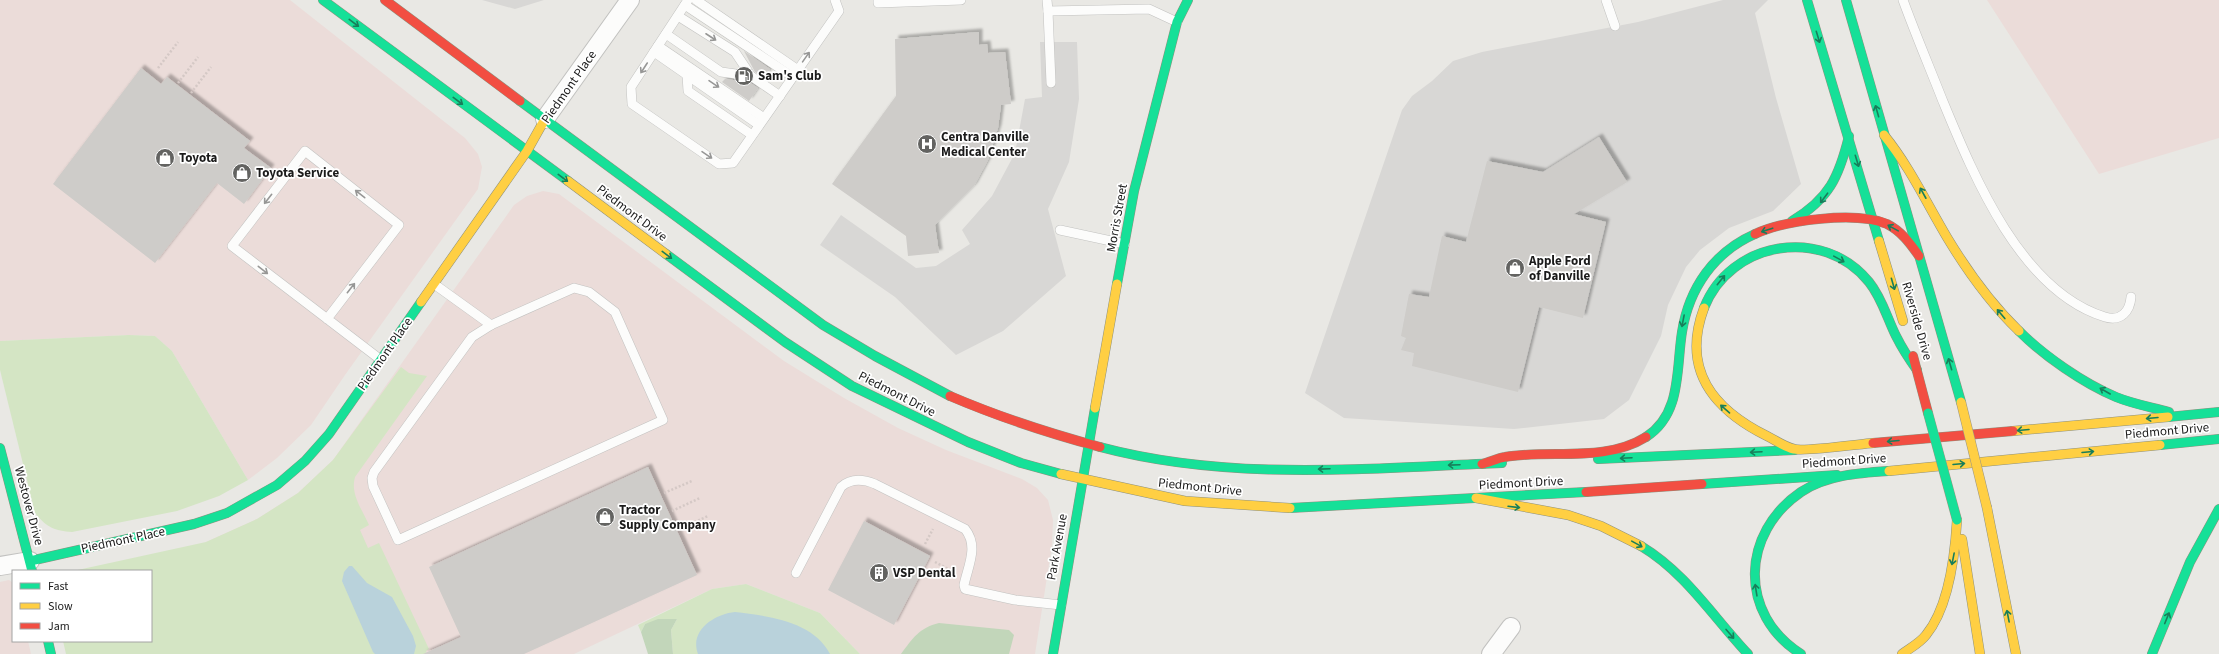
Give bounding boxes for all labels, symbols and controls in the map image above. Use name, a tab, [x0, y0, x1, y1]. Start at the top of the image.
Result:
one-way arrow	[348, 19, 359, 27]
one-way arrow	[1815, 31, 1822, 44]
one-way arrow	[705, 33, 716, 41]
street label: Piedmont Place	[537, 47, 601, 127]
one-way arrow	[802, 52, 810, 63]
one-way arrow	[640, 62, 648, 73]
fuel station icon: Sam's Club	[733, 65, 755, 87]
place label: Sam's Club	[758, 67, 821, 85]
one-way arrow	[708, 80, 719, 88]
one-way arrow	[453, 96, 464, 105]
one-way arrow	[1873, 105, 1881, 118]
place label: Centra Danville Medical Center	[941, 128, 1029, 161]
hospital icon: Centra Danville Medical Center	[916, 133, 938, 155]
shop icon: Toyota	[154, 147, 176, 169]
place label: Toyota	[179, 149, 218, 167]
one-way arrow	[701, 151, 712, 159]
one-way arrow	[1854, 155, 1861, 168]
shop icon: Toyota Service	[231, 162, 253, 184]
place label: Toyota Service	[256, 164, 339, 182]
one-way arrow	[557, 174, 568, 182]
street label: Piedmont Drive	[593, 180, 671, 246]
street label: Morris Street	[1102, 182, 1132, 254]
one-way arrow	[1919, 187, 1927, 199]
one-way arrow	[354, 190, 365, 198]
one-way arrow	[1819, 192, 1828, 203]
one-way arrow	[264, 194, 272, 205]
one-way arrow	[1888, 224, 1900, 231]
one-way arrow	[1760, 227, 1773, 234]
one-way arrow	[662, 251, 673, 259]
place label: Apple Ford of Danville	[1528, 252, 1591, 285]
one-way arrow	[1833, 255, 1845, 263]
shop icon: Apple Ford of Danville	[1504, 257, 1526, 279]
one-way arrow	[257, 265, 268, 274]
one-way arrow	[1717, 274, 1725, 285]
one-way arrow	[1890, 277, 1897, 290]
street label: Riverside Drive	[1897, 280, 1937, 362]
one-way arrow	[346, 282, 355, 293]
one-way arrow	[1996, 309, 2005, 320]
street label: Piedmont Place	[353, 314, 417, 394]
one-way arrow	[1679, 314, 1687, 327]
one-way arrow	[1946, 358, 1953, 371]
street label: Piedmont Drive	[855, 367, 939, 421]
one-way arrow	[2099, 386, 2111, 394]
one-way arrow	[1720, 405, 1730, 414]
one-way arrow	[2146, 414, 2159, 422]
street label: Piedmont Drive	[2124, 418, 2210, 444]
one-way arrow	[2017, 426, 2030, 433]
one-way arrow	[1887, 438, 1900, 445]
one-way arrow	[1750, 448, 1763, 455]
one-way arrow	[2081, 448, 2094, 455]
street label: Piedmont Drive	[1801, 449, 1887, 473]
one-way arrow	[1620, 454, 1633, 461]
one-way arrow	[1952, 460, 1965, 467]
one-way arrow	[1448, 461, 1461, 469]
street label: Westover Drive	[10, 465, 48, 547]
one-way arrow	[1318, 465, 1331, 473]
street label: Piedmont Drive	[1478, 472, 1564, 494]
street label: Piedmont Drive	[1157, 474, 1243, 500]
place label: Tractor Supply Company	[619, 501, 716, 534]
one-way arrow	[1507, 503, 1520, 511]
shop icon: Tractor Supply Company	[594, 506, 616, 528]
street label: Park Avenue	[1042, 512, 1072, 582]
street label: Piedmont Place	[79, 522, 167, 558]
one-way arrow	[1631, 541, 1643, 549]
one-way arrow	[1949, 552, 1957, 565]
building icon: VSP Dental	[868, 562, 890, 584]
place label: VSP Dental	[892, 564, 956, 582]
legend	[12, 570, 152, 642]
text: Fast	[48, 578, 68, 595]
one-way arrow	[1752, 584, 1760, 597]
text: Slow	[48, 598, 73, 615]
one-way arrow	[2004, 610, 2012, 623]
one-way arrow	[2164, 612, 2171, 624]
text: Jam	[48, 618, 70, 635]
one-way arrow	[1725, 629, 1735, 639]

